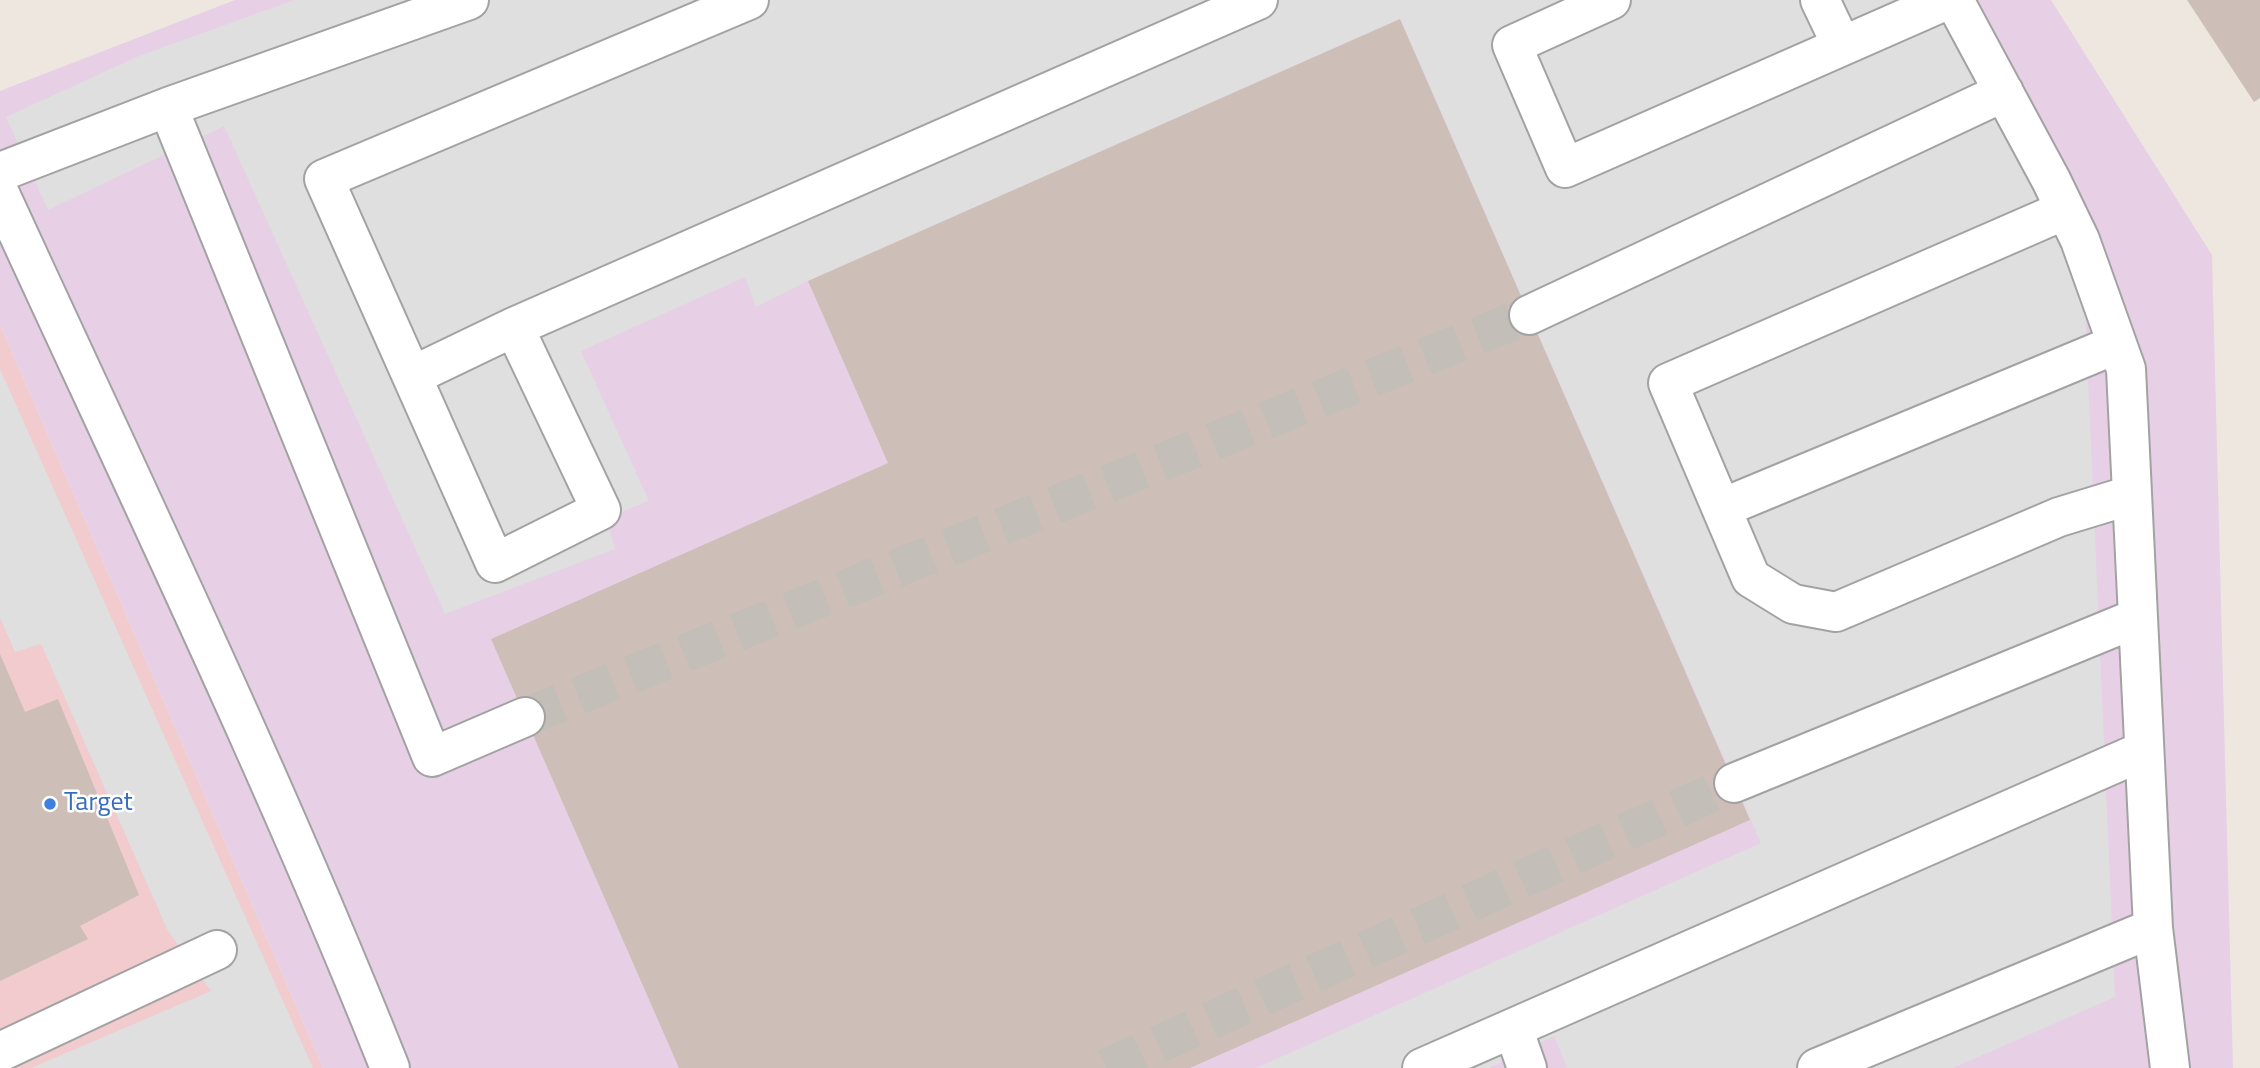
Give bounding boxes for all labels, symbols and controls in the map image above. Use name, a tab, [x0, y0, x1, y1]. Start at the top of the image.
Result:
place label: Target	[64, 788, 133, 820]
marker: Target	[42, 796, 58, 812]

